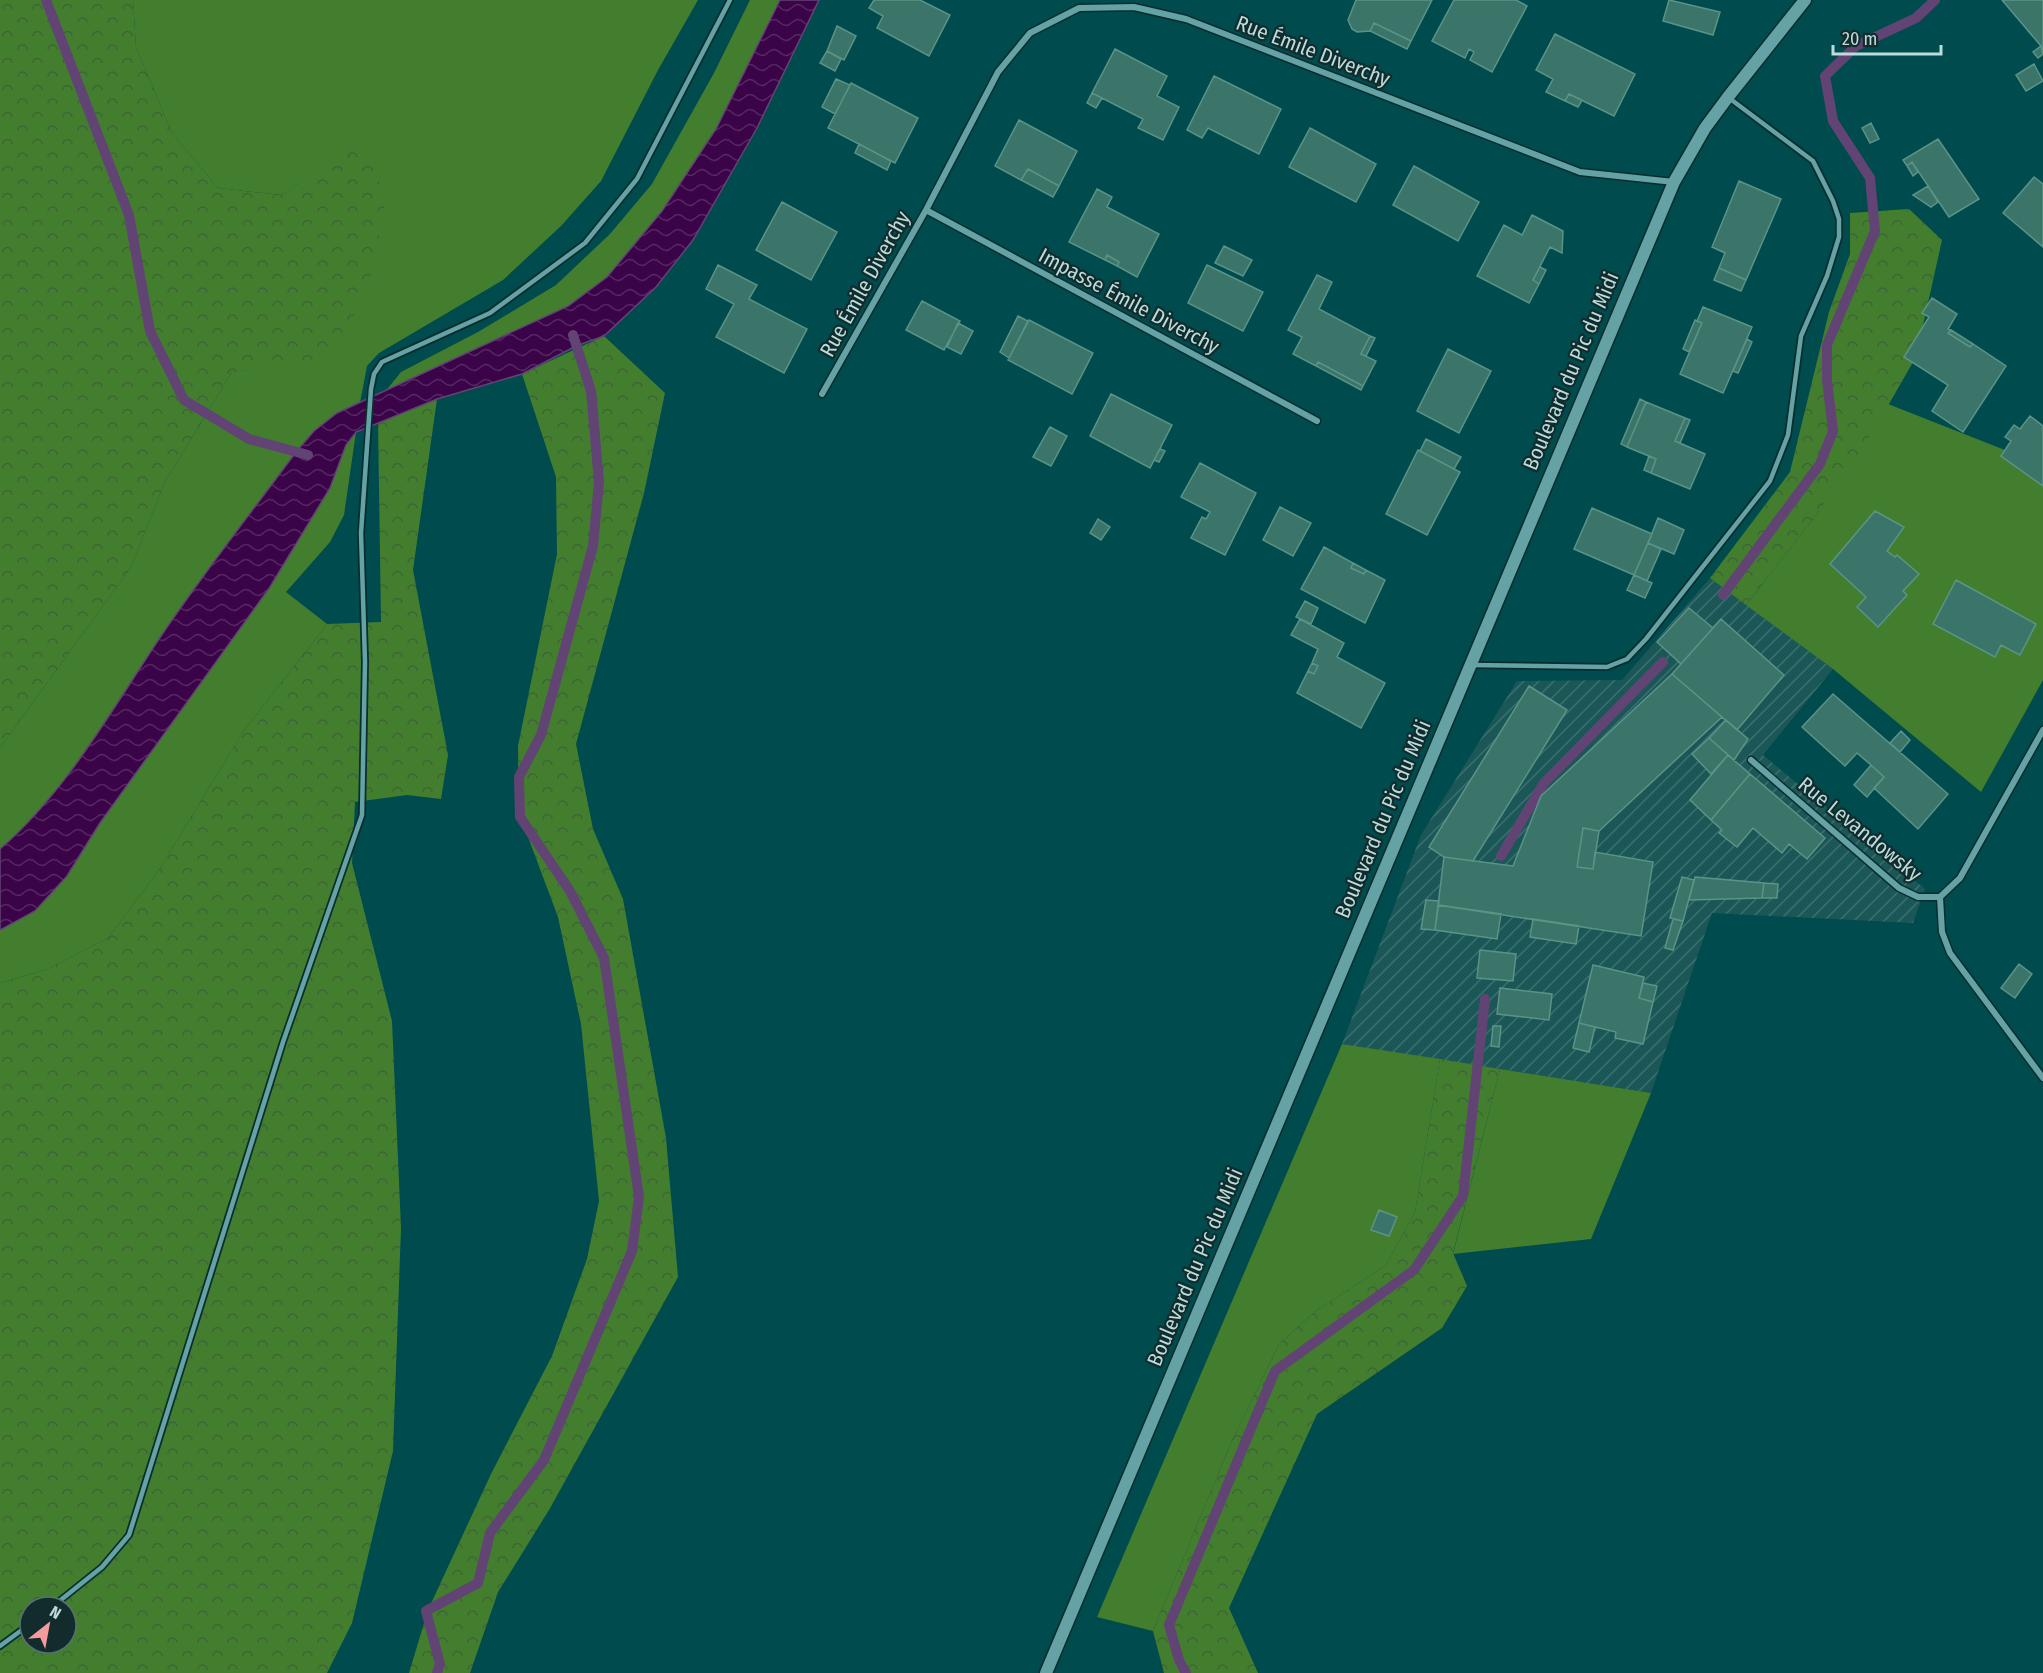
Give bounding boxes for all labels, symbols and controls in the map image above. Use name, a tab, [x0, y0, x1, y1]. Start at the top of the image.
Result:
street label: Rue Émile Diverchy	[1232, 10, 1394, 93]
scale bar	[1833, 18, 1941, 56]
text: 20 m	[1842, 28, 1877, 50]
street label: Rue Émile Diverchy	[814, 206, 916, 361]
street label: Impasse Émile Diverchy	[1034, 242, 1224, 360]
street label: Boulevard du Pic du Midi	[1517, 268, 1625, 474]
street label: Boulevard du Pic du Midi	[1329, 716, 1437, 922]
street label: Rue Levandowsky	[1793, 771, 1928, 887]
street label: Boulevard du Pic du Midi	[1141, 1164, 1249, 1370]
north arrow	[18, 1595, 78, 1655]
text: N	[46, 1602, 64, 1623]

